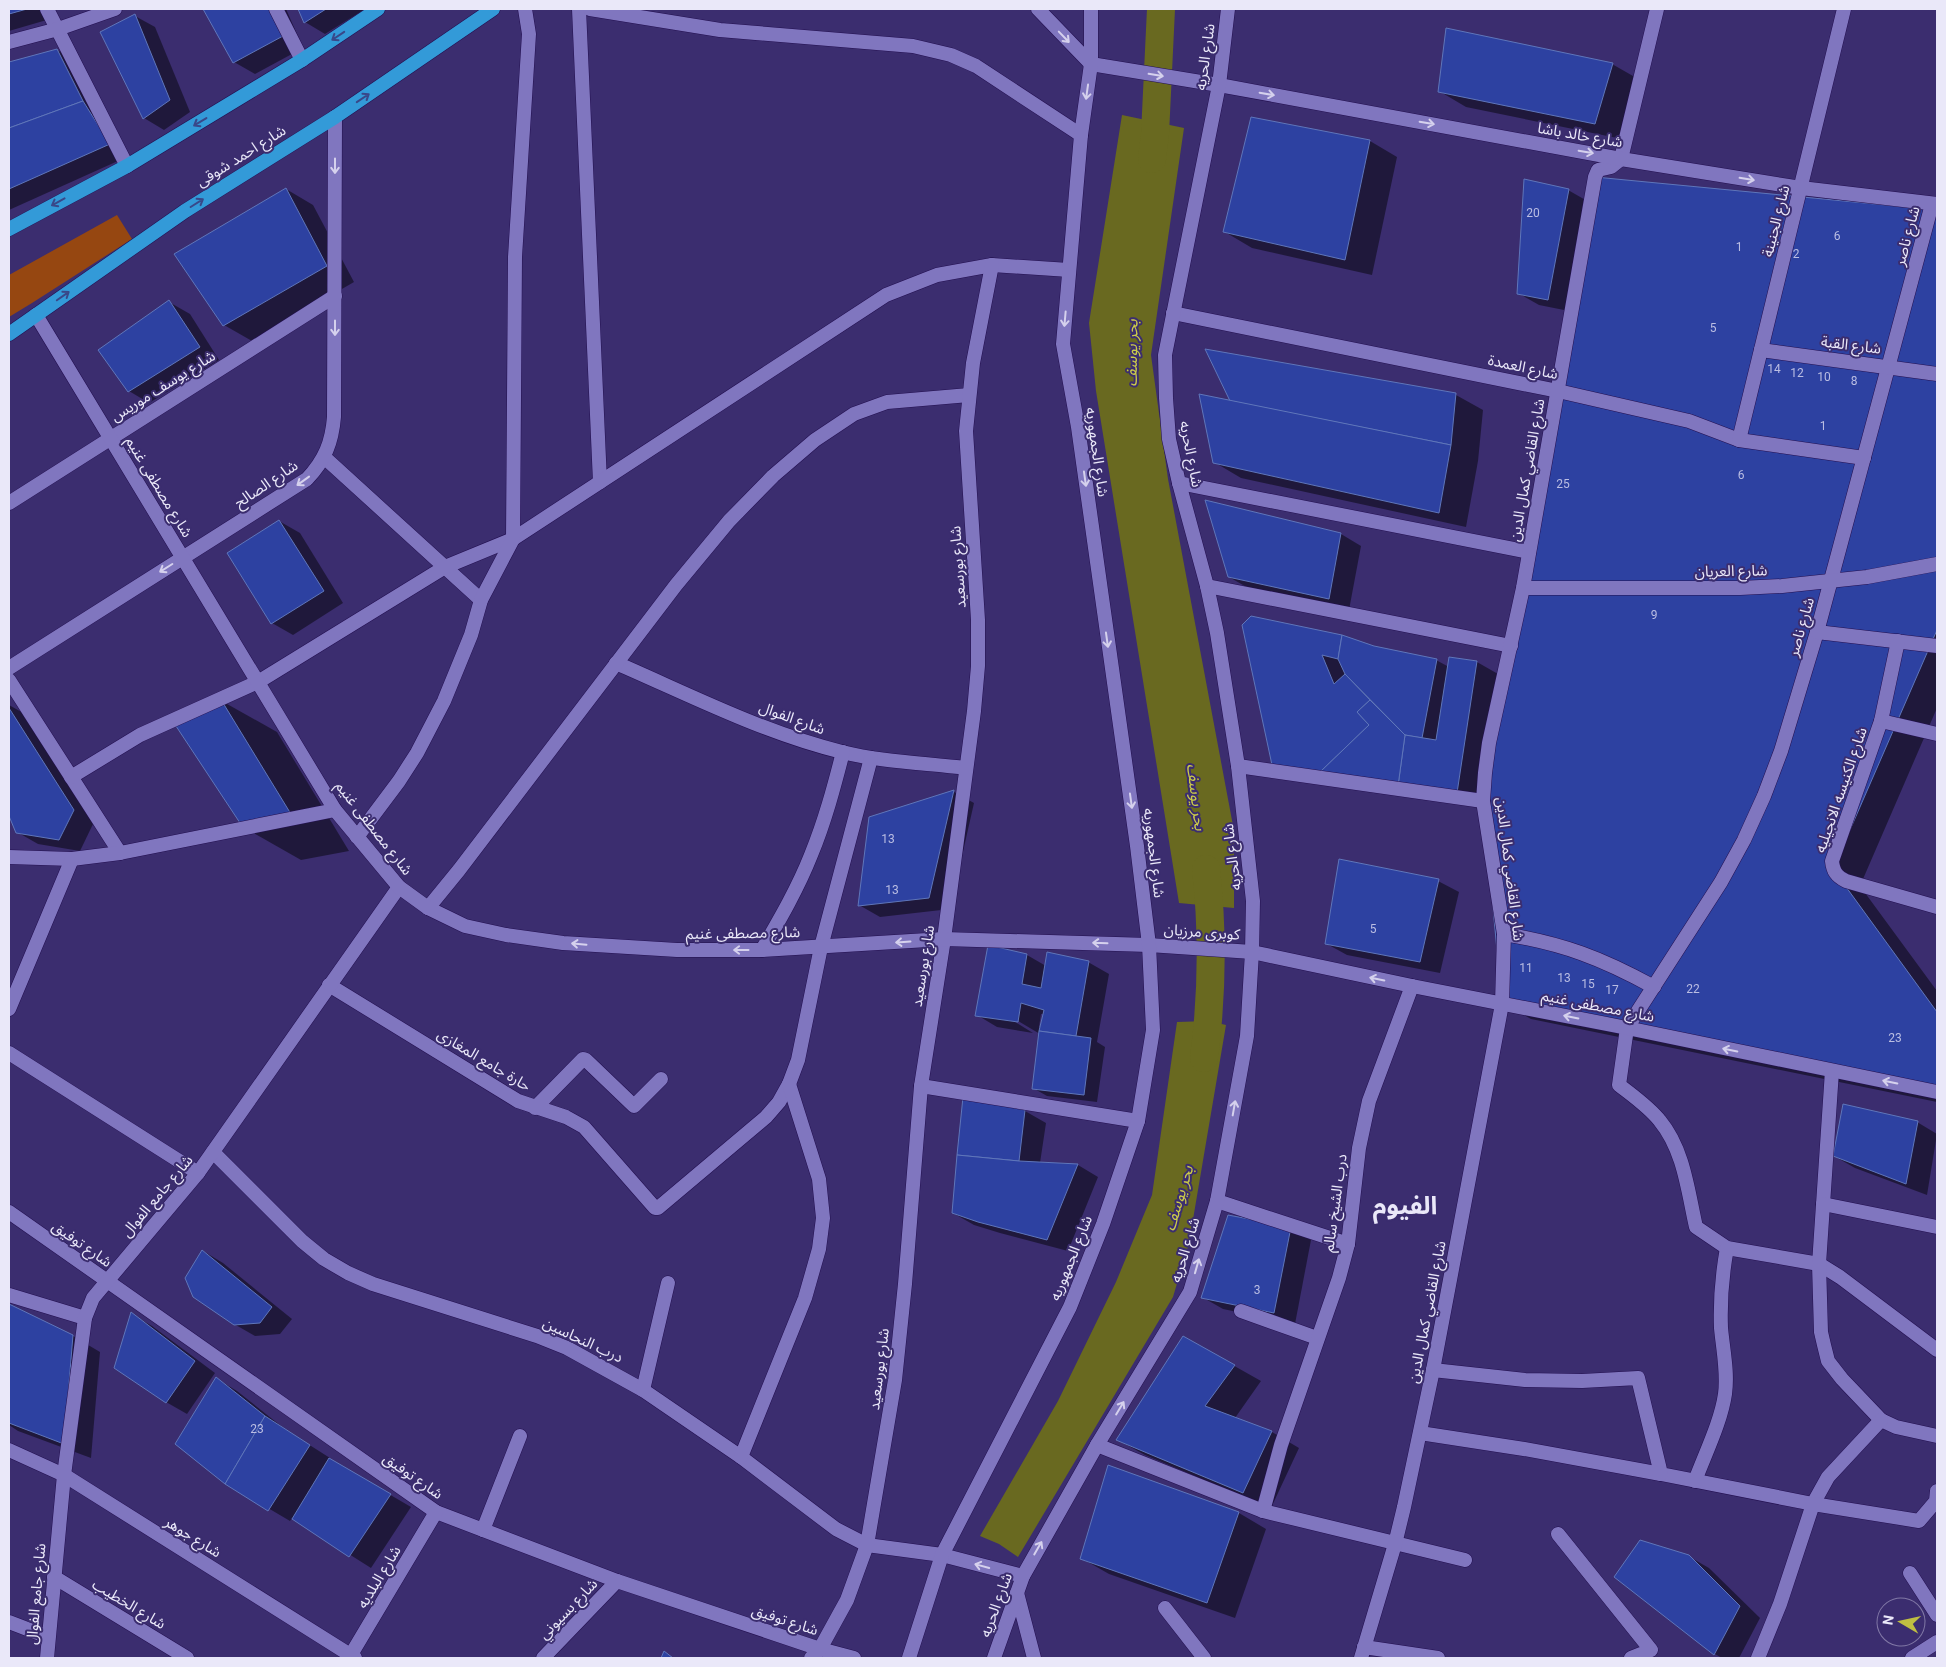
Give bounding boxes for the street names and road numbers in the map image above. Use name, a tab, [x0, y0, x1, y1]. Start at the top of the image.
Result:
street label: شارع الحريه	[1191, 22, 1222, 92]
street label: شارع خالد باشا	[1535, 119, 1624, 154]
street label: شارع احمد شوقى	[193, 121, 291, 193]
street label: شارع الجنينة	[1758, 183, 1797, 259]
street label: شارع ناصر	[1890, 204, 1927, 269]
street label: شارع القبة	[1820, 332, 1882, 361]
street label: شارع يوسف موريس	[107, 346, 220, 428]
street label: شارع العمدة	[1486, 351, 1560, 386]
street label: شارع القاضي كمال الدين	[1506, 397, 1551, 543]
street label: شارع الجمهوريه	[1079, 406, 1112, 499]
street label: شارع الحريه	[1173, 419, 1206, 490]
street label: شارع مصطفى غنيم	[119, 433, 196, 543]
street label: شارع الصالح	[231, 456, 303, 514]
street label: شارع بورسعيد	[946, 525, 973, 609]
street label: شارع العريان	[1694, 561, 1768, 584]
street label: شارع ناصر	[1784, 595, 1821, 661]
street label: شارع الفوال	[756, 698, 828, 741]
street label: شارع الكنيسه الانجيليه	[1811, 725, 1874, 856]
street label: شارع مصطفى غنيم	[329, 777, 417, 881]
street label: شارع القاضي كمال الدين	[1489, 796, 1528, 943]
street label: شارع الجمهوريه	[1137, 807, 1168, 899]
street label: شارع الحريه	[1219, 822, 1248, 891]
street label: كوبرى مرزيان	[1163, 920, 1242, 944]
street label: شارع مصطفى غنيم	[686, 923, 801, 946]
street label: شارع بورسعيد	[908, 924, 941, 1009]
street label: شارع مصطفى غنيم	[1539, 986, 1656, 1029]
street label: حارة جامع المغازى	[432, 1025, 534, 1098]
street label: شارع جامع الفوال	[117, 1151, 199, 1243]
street label: درب الشيخ سالم	[1319, 1153, 1354, 1254]
street label: شارع الجمهوريه	[1046, 1213, 1099, 1304]
street label: شارع الحريه	[1167, 1215, 1206, 1286]
street label: شارع توفيق	[47, 1217, 116, 1274]
street label: شارع القاضي كمال الدين	[1404, 1239, 1453, 1385]
street label: درب النحاسين	[540, 1314, 626, 1366]
street label: شارع بورسعيد	[865, 1327, 896, 1411]
street label: شارع توفيق	[378, 1449, 447, 1506]
street label: شارع جوهر	[159, 1512, 225, 1564]
street label: شارع جامع الفوال	[23, 1542, 52, 1646]
street label: شارع البلديه	[353, 1542, 407, 1613]
street label: شارع الحريه	[976, 1570, 1019, 1641]
street label: شارع الخطيب	[87, 1575, 169, 1636]
street label: شارع بسيوني	[535, 1575, 604, 1645]
street label: شارع توفيق	[749, 1601, 821, 1642]

